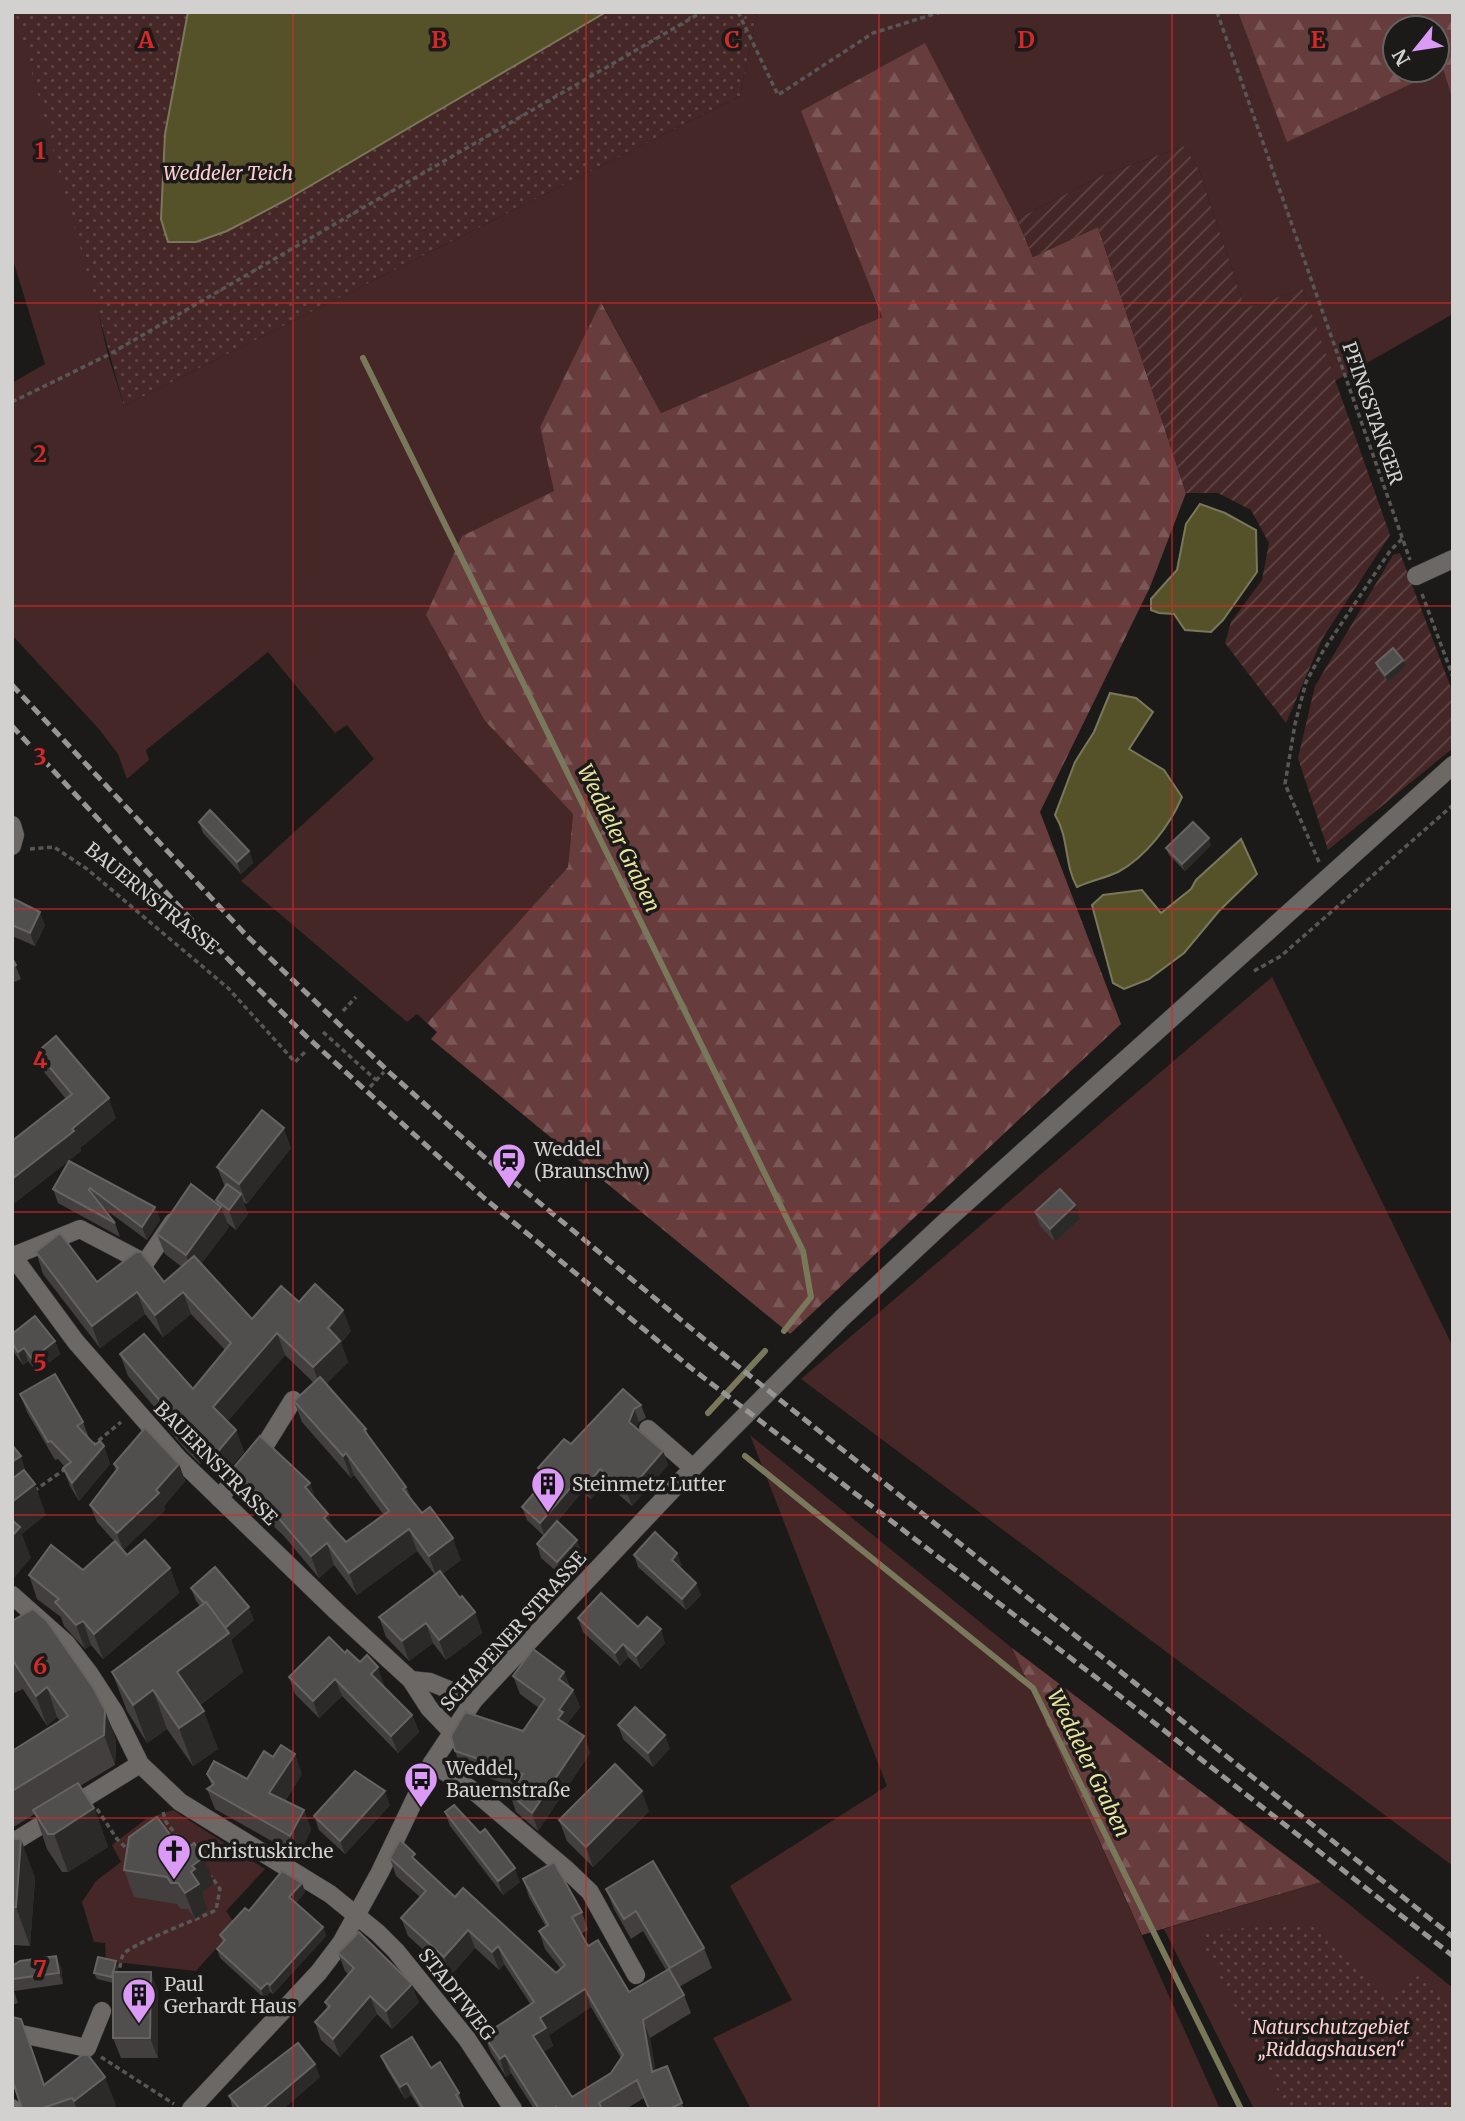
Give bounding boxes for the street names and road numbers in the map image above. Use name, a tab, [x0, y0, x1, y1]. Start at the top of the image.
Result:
street label: PFINGSTANGER	[1337, 339, 1409, 488]
street label: BAUERNSTRASSE	[80, 837, 224, 959]
street label: BAUERNSTRASSE	[149, 1396, 283, 1530]
street label: SCHAPENER STRASSE	[435, 1546, 591, 1716]
street label: STADTWEG	[414, 1943, 501, 2045]

